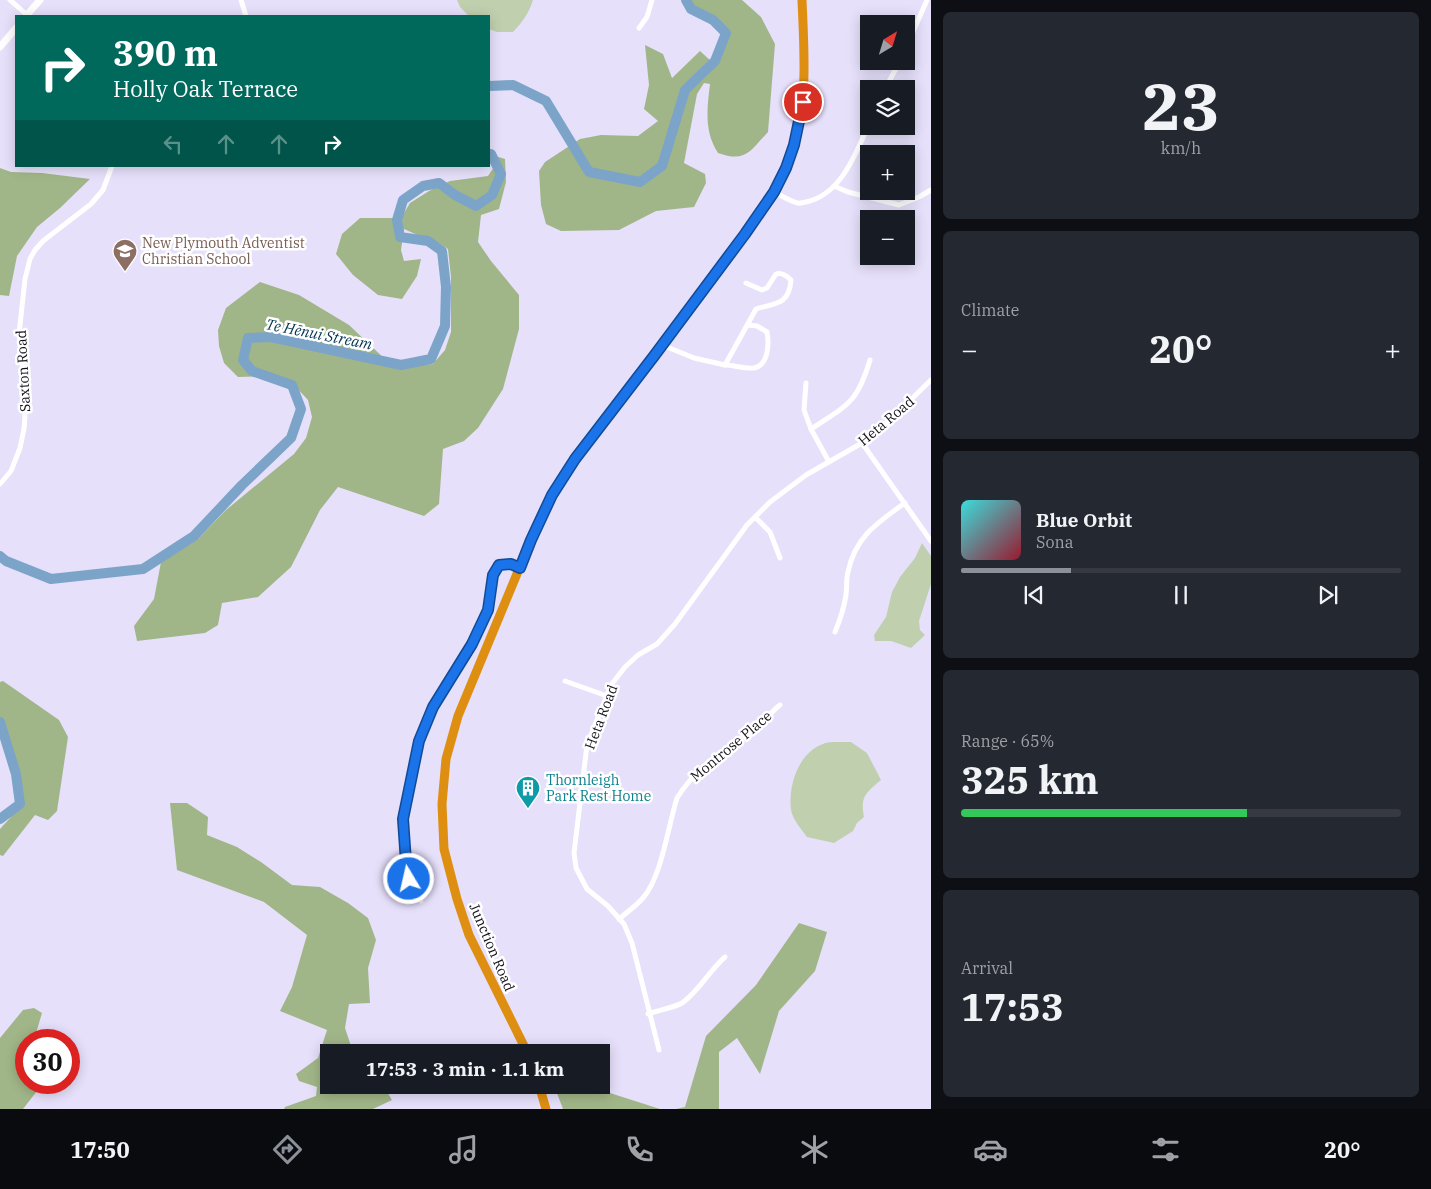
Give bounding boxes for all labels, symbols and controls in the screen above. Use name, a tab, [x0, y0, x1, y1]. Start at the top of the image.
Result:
north arrow	[860, 15, 915, 70]
map controls	[860, 15, 915, 265]
text: 390 m	[113, 30, 218, 76]
icon: right	[30, 35, 95, 100]
text: 23	[1142, 63, 1220, 148]
text: Holly Oak Terrace	[113, 74, 298, 103]
button: layers	[860, 80, 915, 135]
pin	[782, 81, 824, 123]
icon: arrive	[789, 88, 817, 116]
icon: left	[159, 130, 187, 158]
icon: ahead	[212, 130, 240, 158]
icon: ahead	[265, 130, 293, 158]
icon: right	[318, 130, 346, 158]
text: km/h	[1161, 138, 1201, 158]
button: +	[860, 145, 915, 200]
button: −	[860, 210, 915, 265]
place label: New Plymouth Adventist Christian School	[142, 234, 305, 268]
school or university icon: New Plymouth Adventist Christian School	[112, 238, 138, 272]
text: Climate	[961, 300, 1019, 320]
water label: Te Hēnui Stream	[264, 314, 374, 354]
text: 20°	[1149, 324, 1213, 373]
street label: Saxton Road	[12, 329, 34, 412]
text: −	[961, 331, 978, 368]
text: +	[1384, 331, 1401, 368]
street label: Heta Road	[854, 392, 918, 450]
text: Blue Orbit	[1036, 508, 1132, 532]
text: Sona	[1036, 532, 1073, 552]
icon: previous	[1020, 581, 1048, 609]
icon: pause	[1167, 581, 1195, 609]
icon: next	[1314, 581, 1342, 609]
street label: Heta Road	[580, 682, 622, 752]
street label: Montrose Place	[687, 707, 775, 785]
text: Range · 65%	[961, 731, 1054, 751]
text: 325 km	[961, 755, 1099, 804]
place label: Thornleigh Park Rest Home	[546, 771, 651, 805]
building icon: Thornleigh Park Rest Home	[515, 775, 541, 809]
position arrow	[382, 852, 434, 904]
street label: Junction Road	[465, 900, 519, 994]
text: Arrival	[961, 958, 1013, 978]
text: 17:53	[961, 982, 1064, 1031]
speed limit sign: 30	[15, 1029, 80, 1094]
text: 17:53 · 3 min · 1.1 km	[366, 1057, 564, 1081]
icon: directions	[270, 1132, 305, 1167]
icon: music	[446, 1132, 481, 1167]
icon: phone	[622, 1132, 657, 1167]
icon: climate	[797, 1132, 832, 1167]
icon: car	[973, 1132, 1008, 1167]
icon: filters	[1148, 1132, 1183, 1167]
text: 17:50	[70, 1135, 130, 1164]
text: 20°	[1324, 1135, 1361, 1164]

